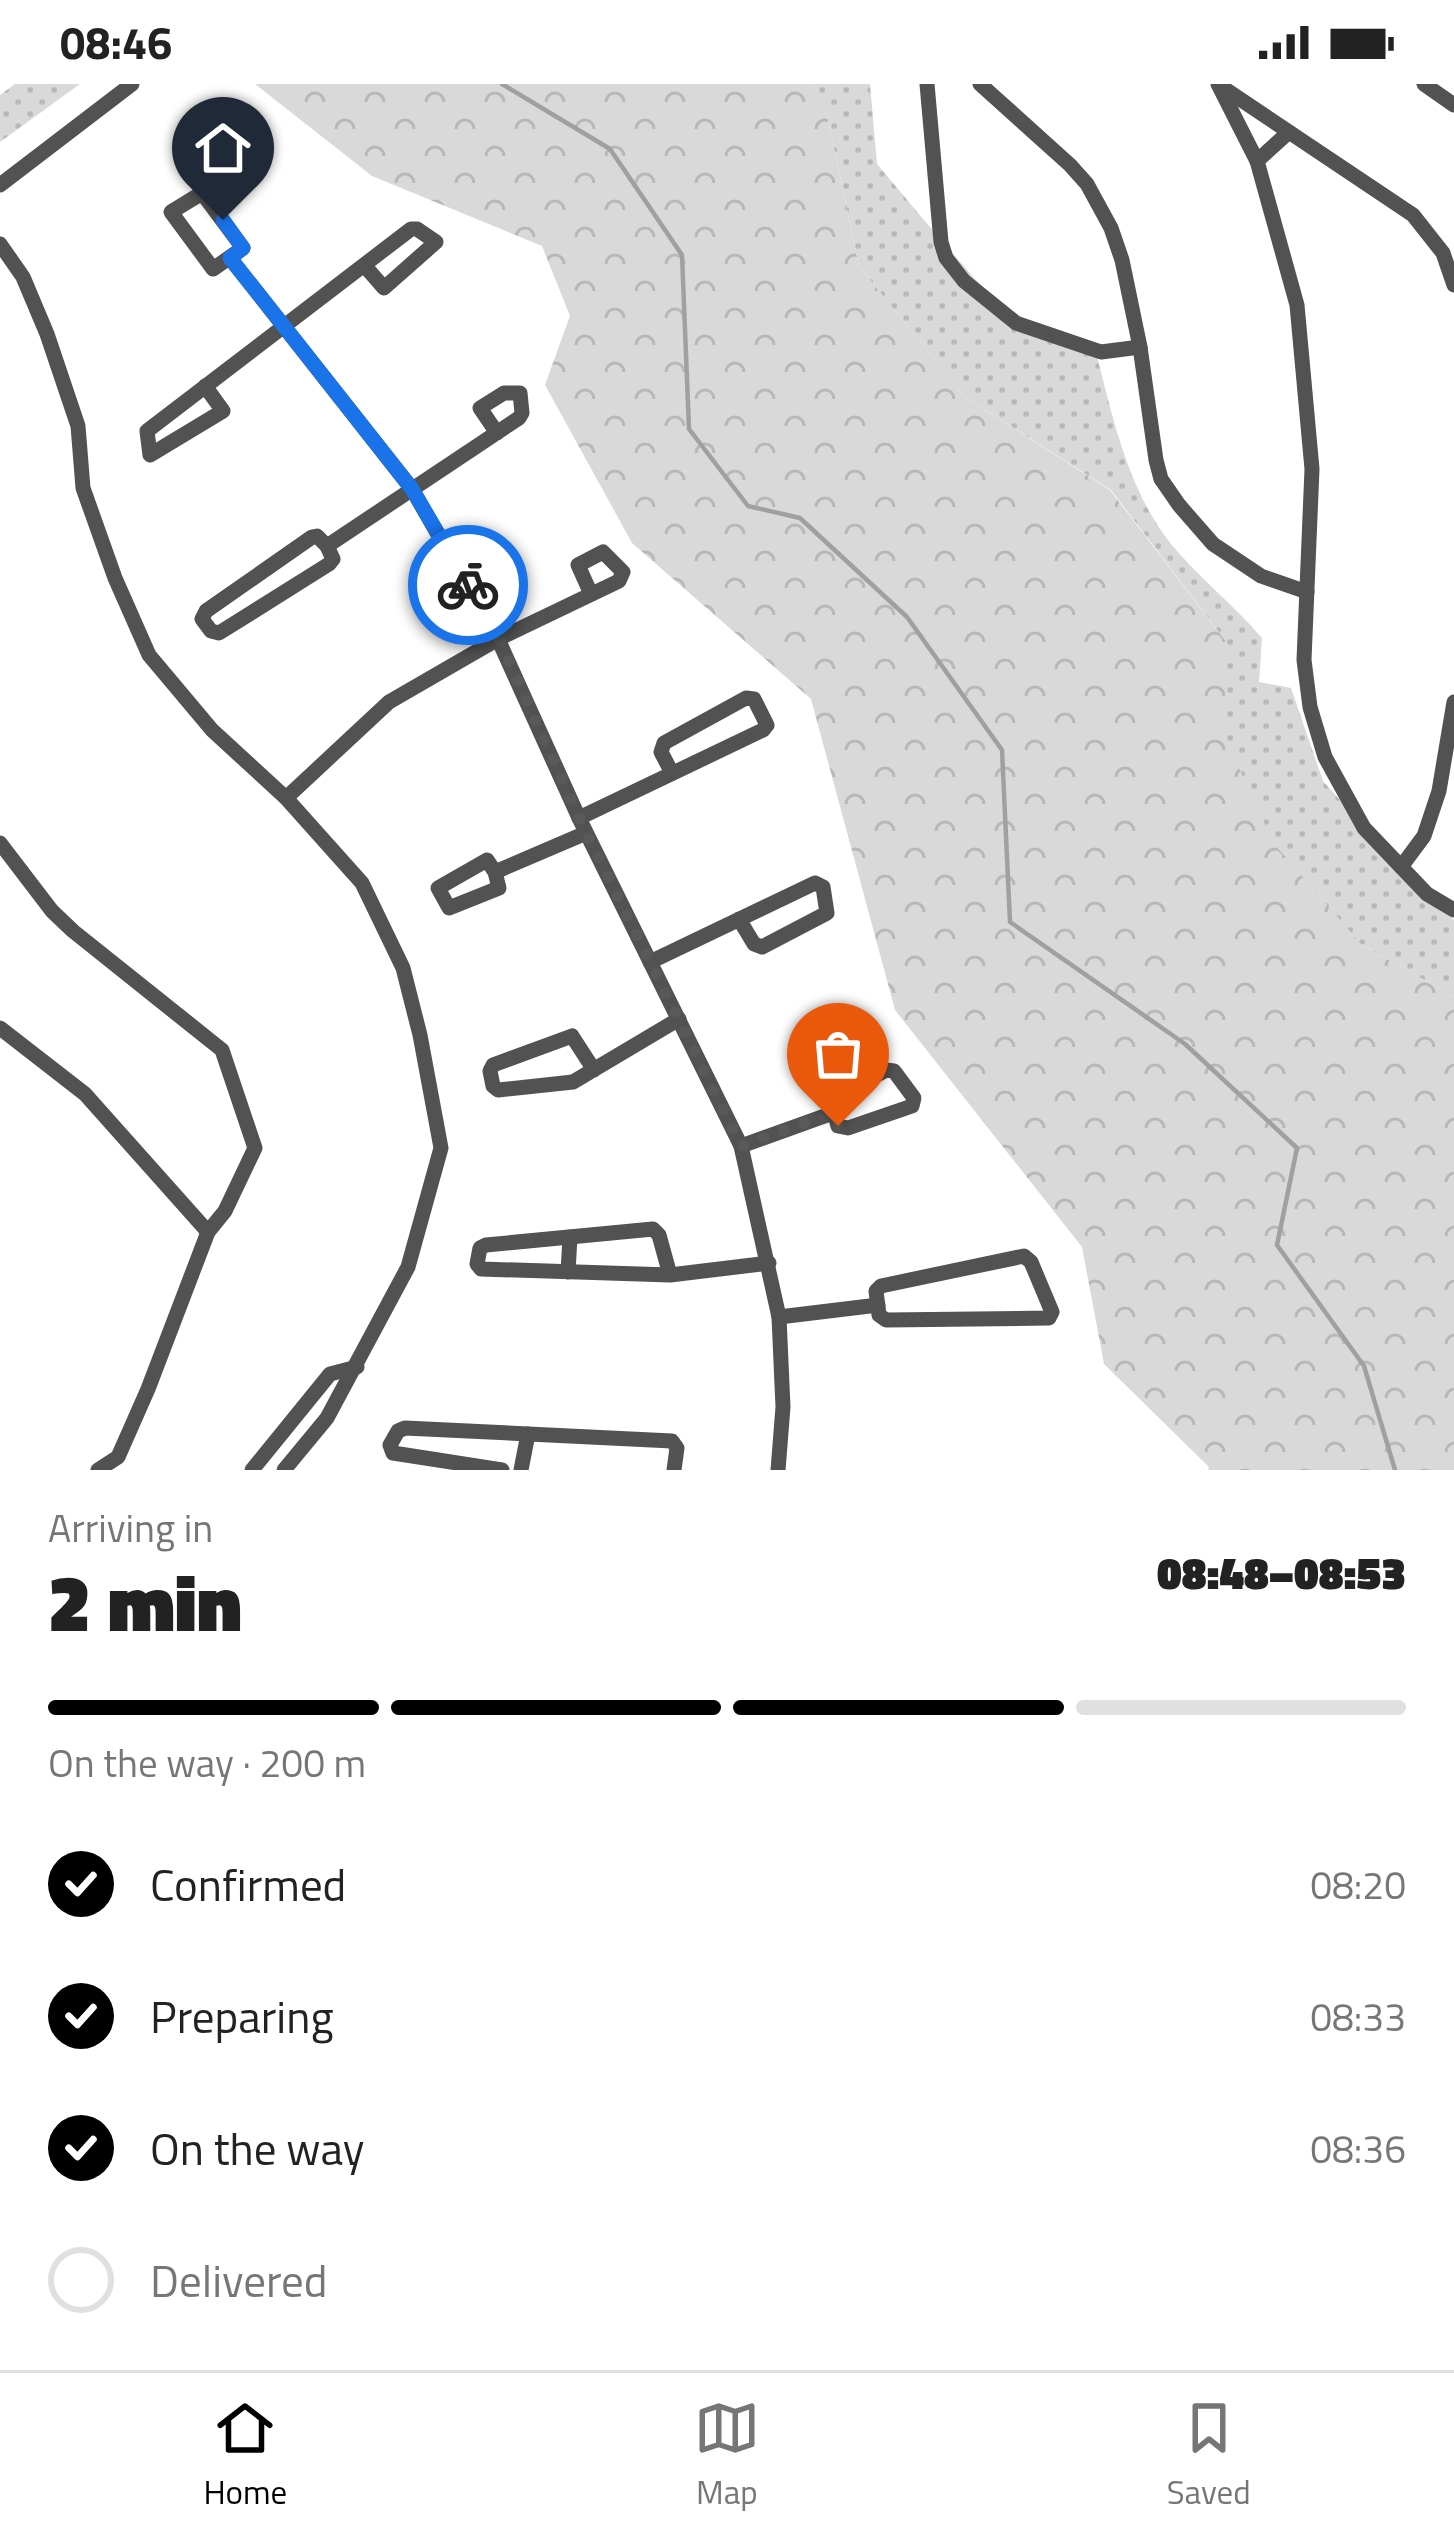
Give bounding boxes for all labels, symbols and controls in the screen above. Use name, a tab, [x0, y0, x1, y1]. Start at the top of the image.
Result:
text: 08:46	[60, 8, 172, 76]
pin	[172, 97, 274, 220]
icon: home	[190, 115, 256, 181]
courier	[408, 525, 528, 645]
icon: bike	[435, 552, 501, 618]
pin	[787, 1003, 889, 1126]
icon: bag	[805, 1021, 871, 1087]
text: Arriving in	[48, 1498, 213, 1557]
text: 08:48–08:53	[1157, 1538, 1406, 1606]
text: 2 min	[48, 1543, 242, 1661]
text: On the way · 200 m	[48, 1733, 366, 1792]
text: Confirmed	[150, 1850, 346, 1918]
icon: check	[48, 1851, 114, 1917]
text: 08:20	[1310, 1855, 1406, 1914]
text: Preparing	[150, 1982, 334, 2050]
icon: check	[48, 1983, 114, 2049]
text: 08:33	[1310, 1987, 1406, 2046]
text: On the way	[150, 2114, 364, 2182]
icon: check	[48, 2115, 114, 2181]
text: 08:36	[1310, 2119, 1406, 2178]
text: Delivered	[150, 2246, 328, 2314]
tab: Home	[203, 2395, 287, 2517]
tab: Map	[694, 2395, 760, 2517]
tab: Saved	[1167, 2395, 1251, 2517]

